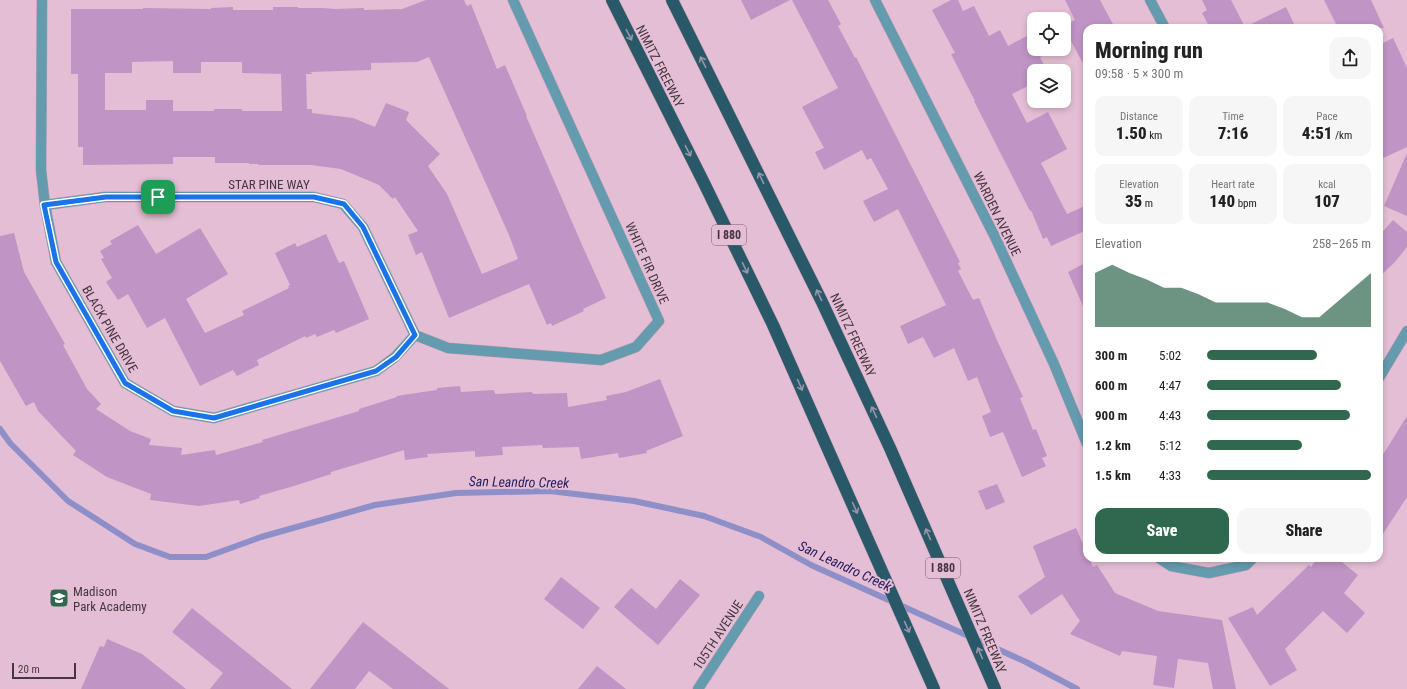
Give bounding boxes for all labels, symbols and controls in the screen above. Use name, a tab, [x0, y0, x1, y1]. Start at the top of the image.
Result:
map controls	[1027, 12, 1071, 108]
button: locate	[1027, 12, 1071, 56]
street label: NIMITZ FREEWAY	[633, 22, 687, 110]
one-way arrow	[626, 29, 634, 41]
button: share	[1329, 37, 1371, 79]
text: Morning run	[1095, 38, 1203, 63]
one-way arrow	[699, 56, 706, 68]
button: layers	[1027, 64, 1071, 108]
text: 09:58 · 5 × 300 m	[1095, 66, 1183, 81]
text: Distance	[1120, 110, 1158, 123]
text: Time	[1222, 110, 1244, 123]
text: Pace	[1316, 110, 1338, 123]
text: 1.50	[1116, 123, 1147, 143]
text: 7:16	[1218, 123, 1248, 143]
text: 4:51	[1302, 123, 1332, 143]
text: km	[1147, 129, 1162, 142]
text: /km	[1332, 129, 1352, 142]
one-way arrow	[685, 145, 692, 157]
street label: WARDEN AVENUE	[970, 170, 1024, 258]
one-way arrow	[757, 172, 764, 184]
street label: STAR PINE WAY	[228, 177, 310, 192]
text: Elevation	[1119, 178, 1159, 191]
text: Heart rate	[1211, 178, 1255, 191]
text: kcal	[1318, 178, 1336, 191]
pin	[141, 180, 175, 214]
icon: arrive	[147, 186, 169, 208]
text: 35	[1125, 191, 1142, 211]
text: 140	[1209, 191, 1235, 211]
text: 107	[1314, 191, 1340, 211]
text: m	[1142, 197, 1153, 210]
text: bpm	[1235, 197, 1257, 210]
street label: WHITE FIR DRIVE	[622, 220, 672, 306]
road number: I 880	[712, 225, 746, 245]
text: Elevation	[1095, 236, 1142, 251]
text: 258–265 m	[1312, 236, 1371, 251]
one-way arrow	[742, 261, 749, 273]
street label: BLACK PINE DRIVE	[79, 283, 141, 375]
one-way arrow	[815, 289, 822, 301]
street label: NIMITZ FREEWAY	[827, 291, 879, 379]
text: 300 m	[1095, 348, 1127, 363]
text: 5:02	[1159, 348, 1181, 363]
text: 600 m	[1095, 378, 1127, 393]
text: 4:47	[1159, 378, 1181, 393]
one-way arrow	[797, 379, 804, 391]
one-way arrow	[869, 407, 877, 419]
text: 900 m	[1095, 408, 1127, 423]
text: 4:43	[1159, 408, 1181, 423]
text: 1.2 km	[1095, 438, 1131, 453]
text: 5:12	[1159, 438, 1181, 453]
text: 1.5 km	[1095, 468, 1131, 483]
text: 4:33	[1159, 468, 1181, 483]
water label: San Leandro Creek	[469, 473, 570, 491]
one-way arrow	[852, 502, 859, 514]
button: Save	[1095, 508, 1229, 554]
button: Share	[1237, 508, 1371, 554]
one-way arrow	[923, 528, 931, 540]
water label: San Leandro Creek	[796, 538, 895, 595]
road number: I 880	[926, 558, 960, 578]
place label: Madison Park Academy	[73, 584, 147, 614]
school or university icon: Madison Park Academy	[48, 587, 70, 609]
street label: NIMITZ FREEWAY	[960, 587, 1010, 676]
street label: 105TH AVENUE	[690, 598, 746, 672]
one-way arrow	[904, 621, 912, 633]
one-way arrow	[975, 647, 983, 659]
scale bar	[12, 661, 76, 680]
text: 20 m	[18, 663, 40, 676]

